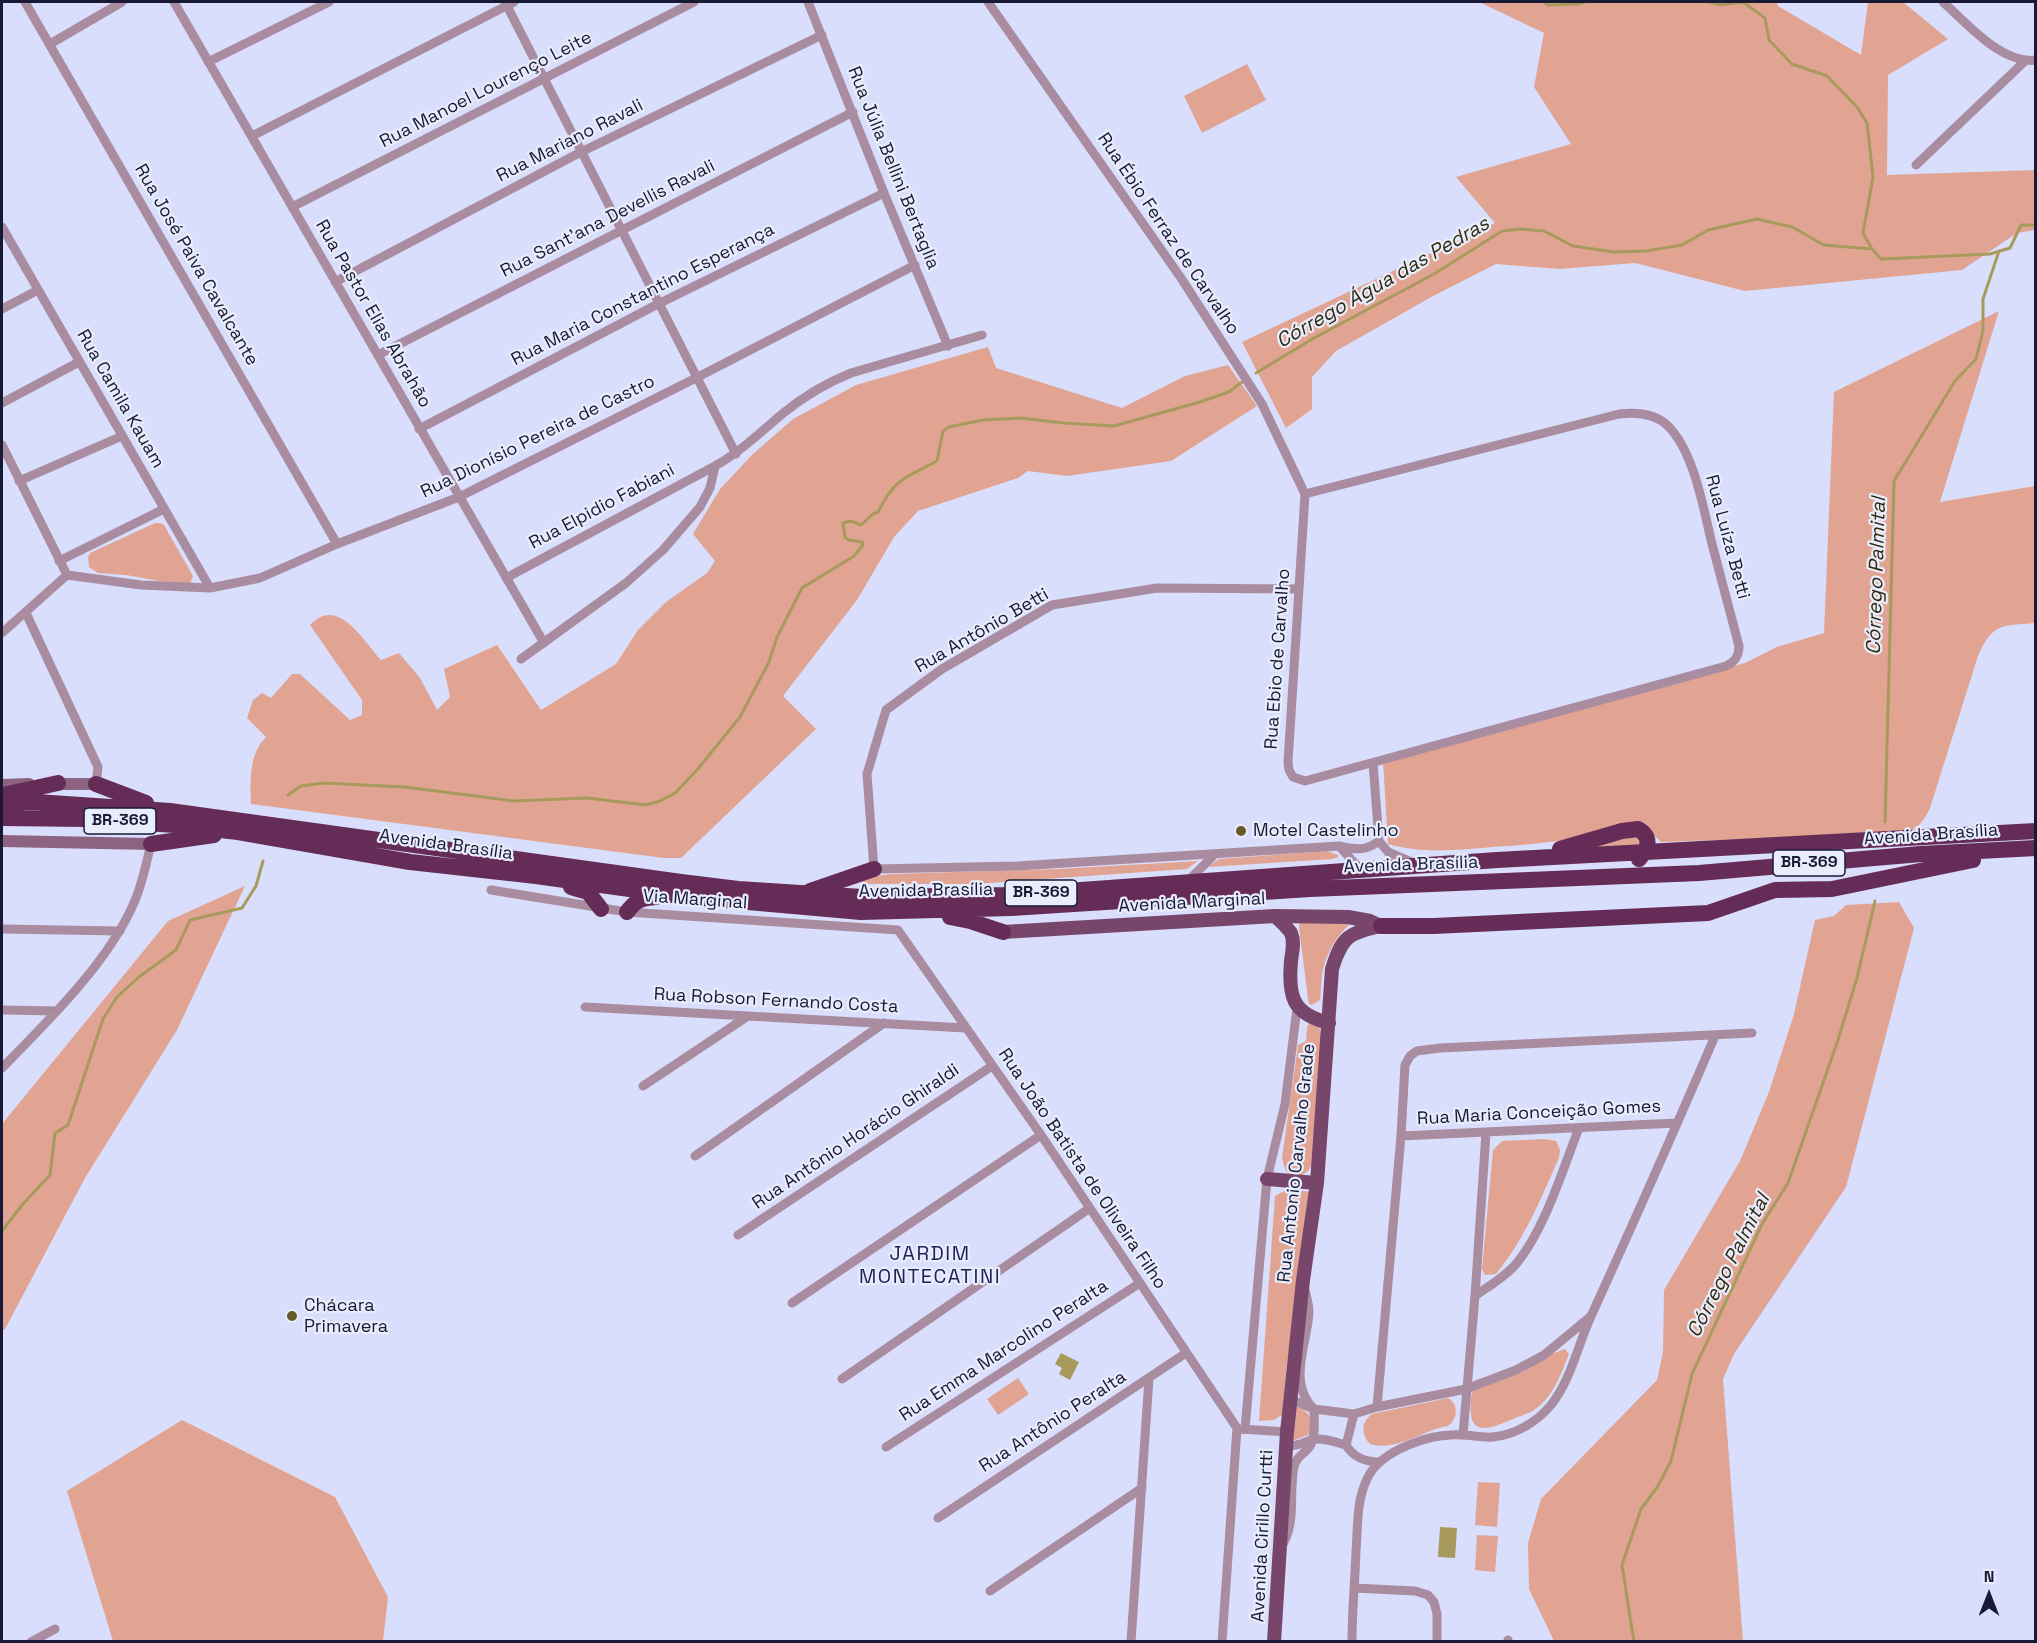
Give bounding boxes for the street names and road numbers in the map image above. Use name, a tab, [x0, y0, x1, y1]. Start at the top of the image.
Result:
street label: Rua Manoel Lourenço Leite	[376, 27, 596, 153]
street label: Rua Júlia Bellini Bertaglia	[842, 64, 944, 272]
street label: Rua Mariano Ravali	[493, 95, 647, 187]
street label: Rua Ébio Ferraz de Carvalho	[1092, 129, 1244, 339]
street label: Rua Sant'ana Devellis Ravali	[497, 155, 719, 283]
street label: Rua José Paiva Cavalcante	[129, 160, 263, 370]
street label: Rua Pastor Elias Abrahão	[310, 216, 436, 412]
street label: Rua Maria Constantino Esperança	[508, 219, 778, 371]
street label: Rua Camila Kauam	[72, 326, 168, 472]
street label: Rua Dionísio Pereira de Castro	[417, 371, 659, 503]
street label: Rua Elpidio Fabiani	[526, 460, 678, 554]
street label: Rua Luíza Betti	[1700, 472, 1754, 602]
street label: Rua Ebio de Carvalho	[1261, 568, 1295, 750]
street label: Rua Antônio Betti	[911, 584, 1053, 678]
road number: BR-369	[84, 808, 156, 834]
street label: Avenida Brasília	[1863, 820, 1999, 850]
street label: Avenida Brasília	[378, 825, 514, 865]
road number: BR-369	[1773, 850, 1845, 876]
street label: Avenida Brasília	[1343, 852, 1479, 878]
street label: Avenida Brasília	[858, 879, 994, 903]
road number: BR-369	[1005, 880, 1077, 906]
street label: Via Marginal	[642, 886, 748, 914]
street label: Avenida Marginal	[1118, 888, 1266, 918]
street label: Rua Robson Fernando Costa	[653, 984, 899, 1018]
street label: Rua Antonio Carvalho Grade	[1274, 1042, 1320, 1284]
street label: Rua João Batista de Oliveira Filho	[993, 1045, 1171, 1293]
street label: Rua Antônio Horácio Ghiraldi	[749, 1060, 963, 1214]
street label: Rua Maria Conceição Gomes	[1416, 1096, 1662, 1130]
street label: Rua Emma Marcolino Peralta	[896, 1275, 1112, 1427]
street label: Rua Antônio Peralta	[976, 1366, 1130, 1478]
street label: Avenida Cirillo Curtti	[1248, 1449, 1278, 1623]

